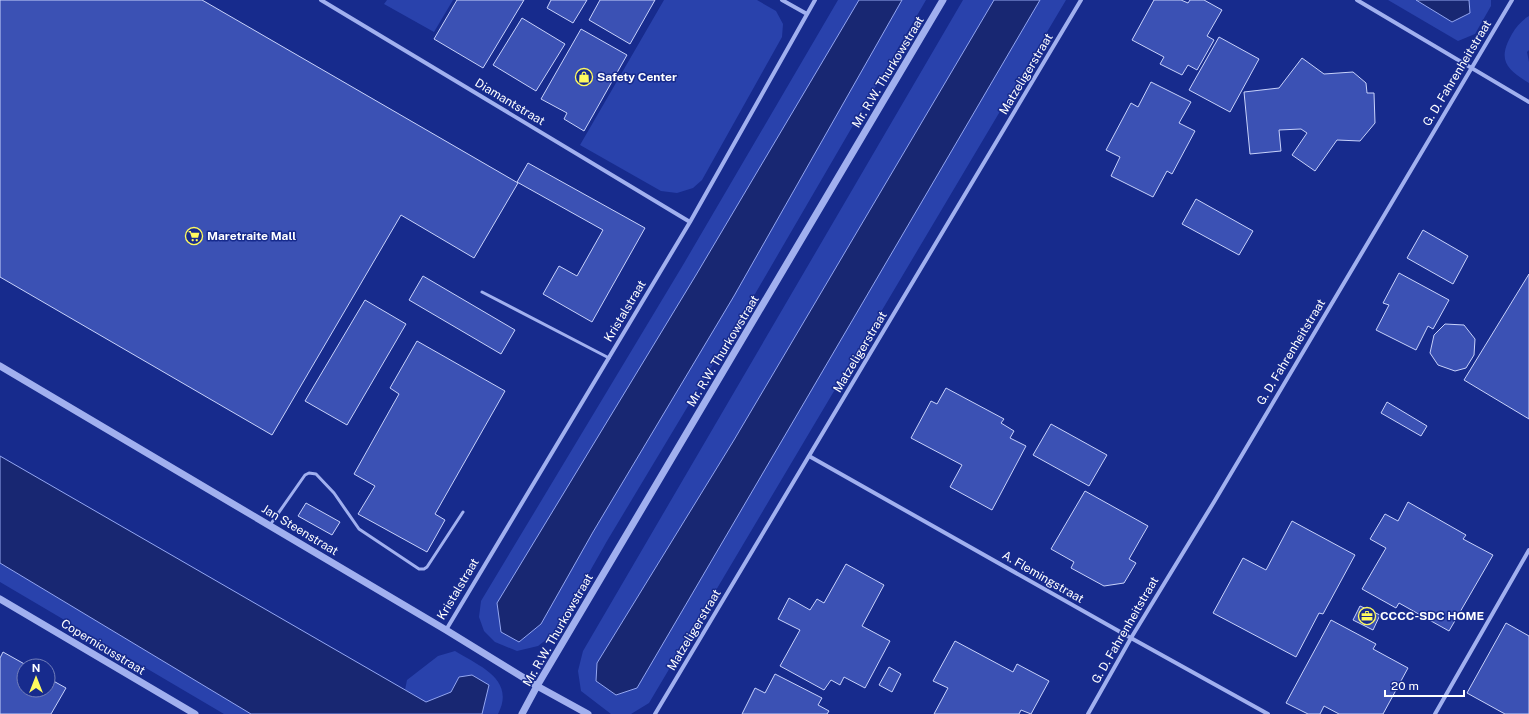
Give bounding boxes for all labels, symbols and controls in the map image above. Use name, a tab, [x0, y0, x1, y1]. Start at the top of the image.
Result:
street label: Mr. R.W. Thurkowstraat	[849, 13, 927, 130]
street label: G. D. Fahrenheitstraat	[1420, 17, 1494, 128]
street label: Matzeligerstraat	[996, 31, 1056, 117]
shop icon: Safety Center	[574, 67, 594, 87]
place label: Safety Center	[597, 70, 677, 84]
street label: Diamantstraat	[473, 76, 548, 129]
supermarket icon: Maretraite Mall	[184, 226, 204, 246]
place label: Maretraite Mall	[207, 229, 296, 243]
street label: Kristalstraat	[601, 277, 649, 344]
street label: Mr. R.W. Thurkowstraat	[684, 292, 762, 409]
street label: G. D. Fahrenheitstraat	[1254, 296, 1328, 407]
street label: Matzeligerstraat	[830, 309, 890, 395]
street label: Jan Steenstraat	[259, 502, 341, 558]
street label: A. Flemingstraat	[1000, 548, 1086, 606]
street label: Kristalstraat	[434, 555, 482, 622]
street label: Mr. R.W. Thurkowstraat	[520, 571, 596, 689]
street label: G. D. Fahrenheitstraat	[1089, 574, 1161, 686]
street label: Matzeligerstraat	[664, 587, 724, 673]
office icon: CCCC-SDC HOME	[1357, 606, 1377, 626]
place label: CCCC-SDC HOME	[1380, 609, 1484, 623]
street label: Copernicusstraat	[58, 616, 148, 678]
north arrow	[16, 658, 56, 698]
text: N	[32, 662, 40, 674]
scale bar	[1385, 672, 1464, 698]
text: 20 m	[1391, 679, 1419, 693]

